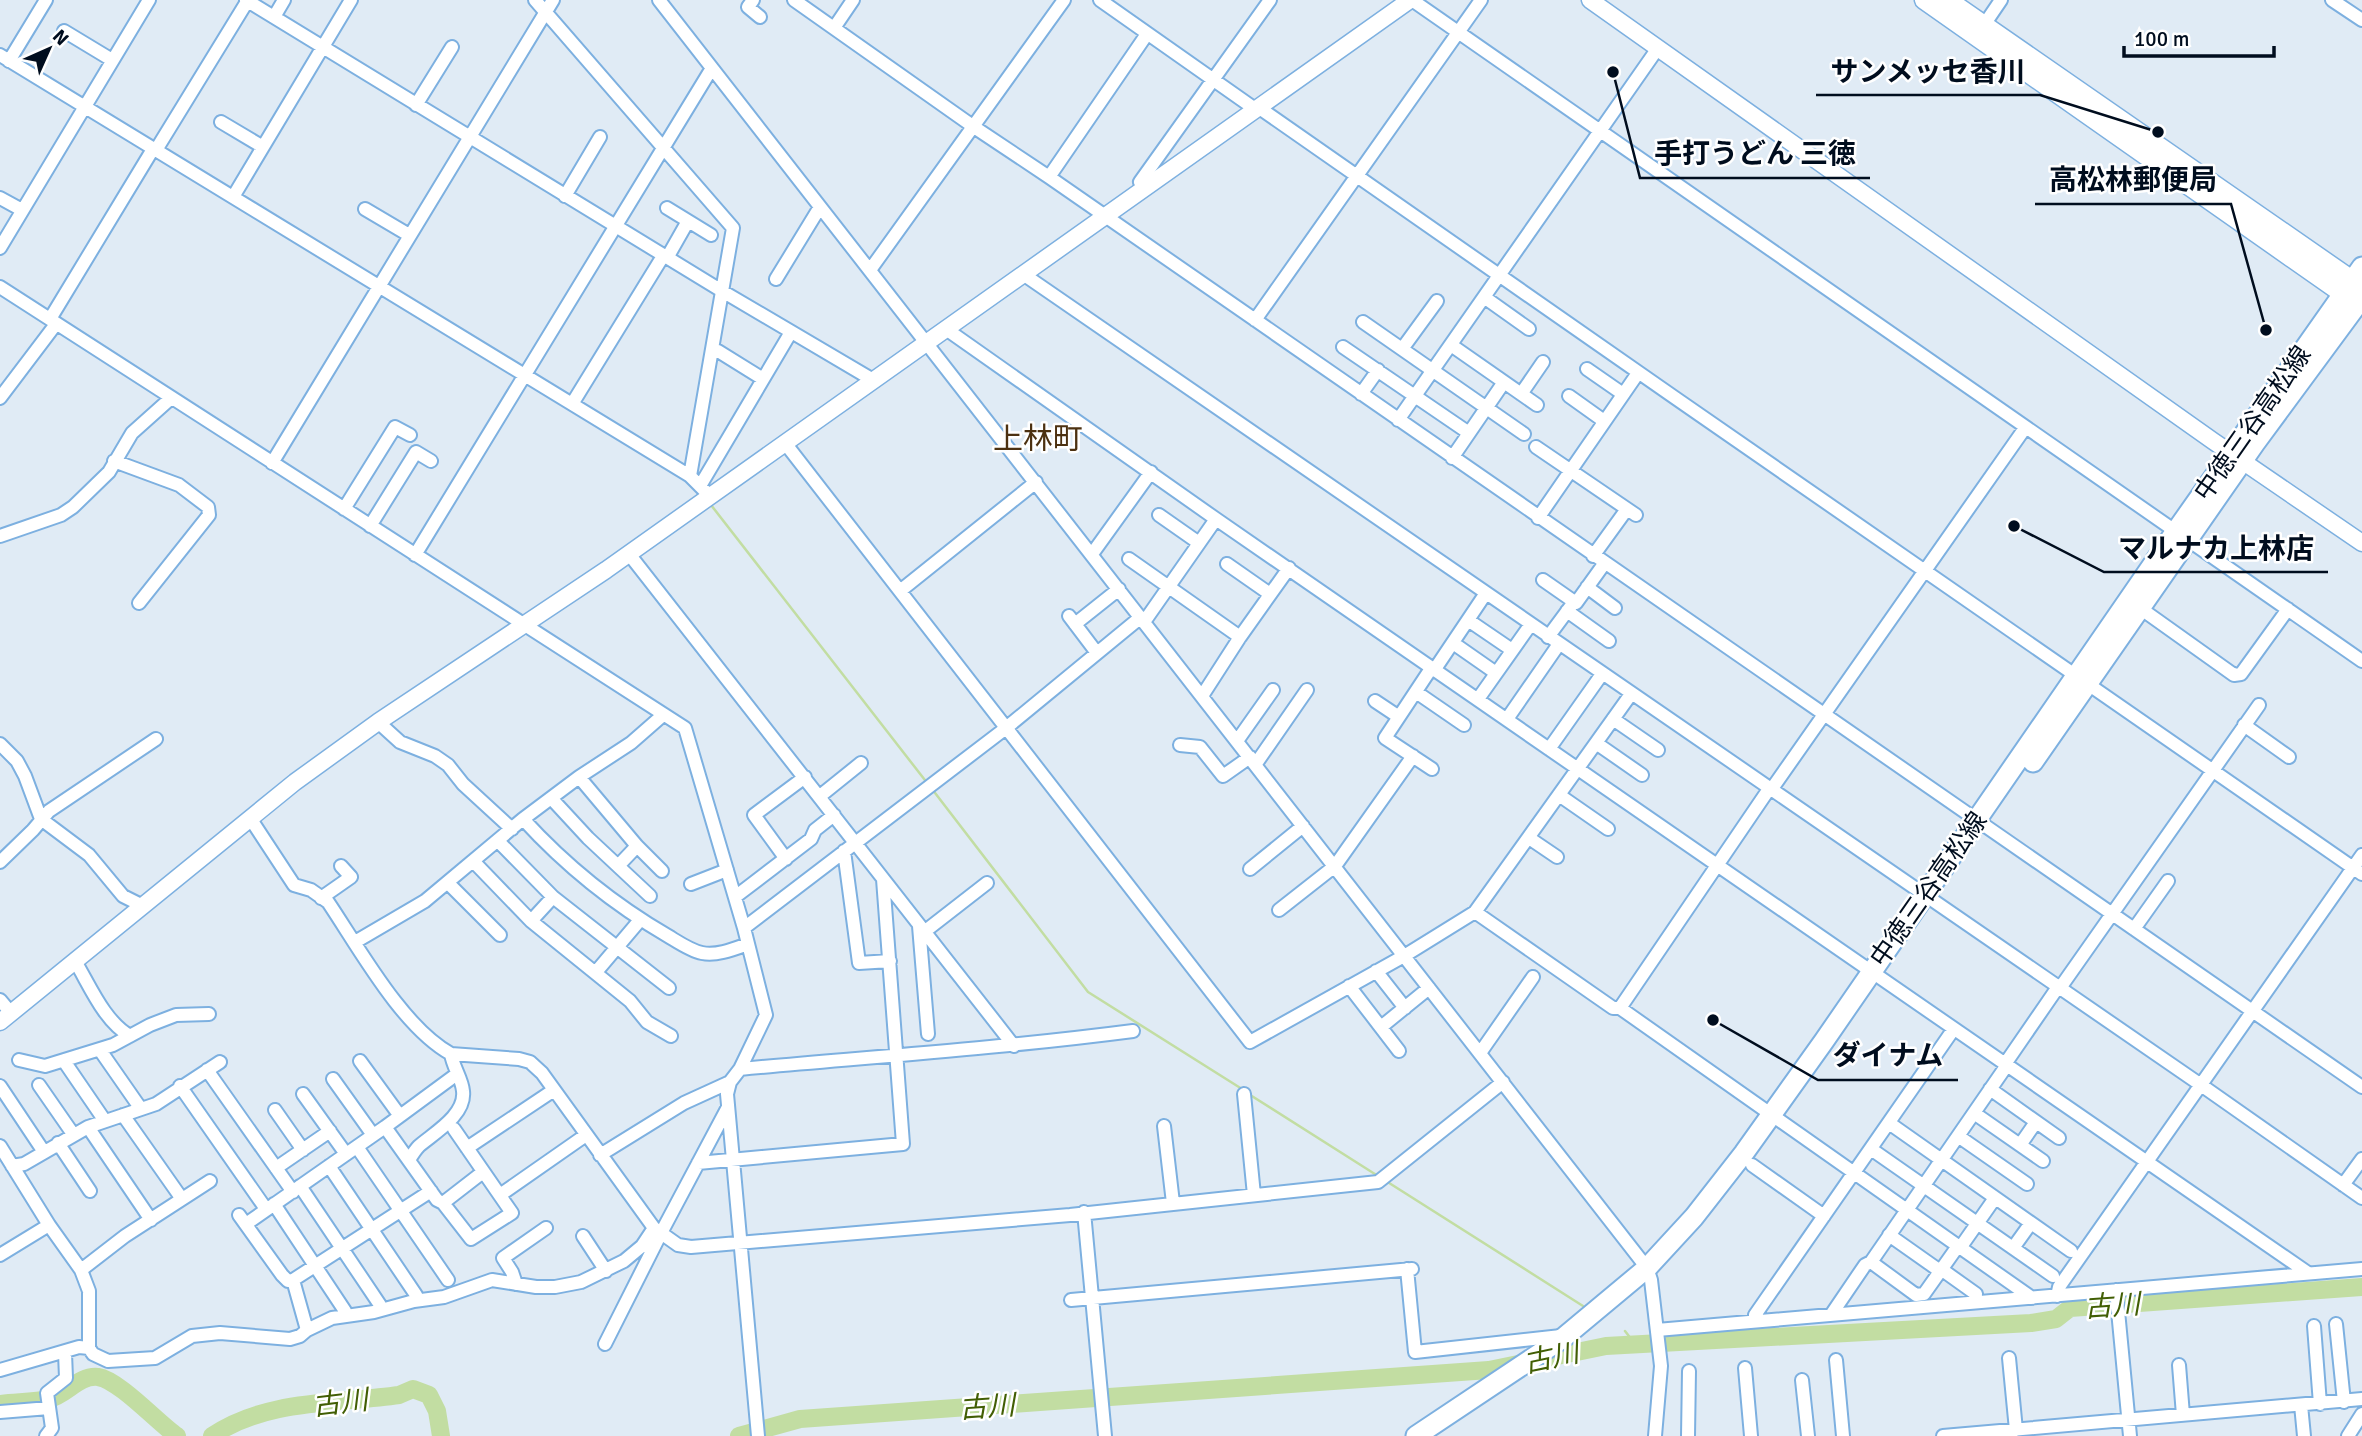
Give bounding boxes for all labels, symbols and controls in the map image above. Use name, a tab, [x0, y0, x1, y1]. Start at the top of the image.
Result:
north arrow	[14, 14, 84, 84]
scale bar	[2124, 14, 2274, 58]
text: N	[47, 25, 73, 51]
text: 100 m	[2134, 26, 2189, 52]
callout: サンメッセ香川	[1816, 46, 2040, 95]
text: サンメッセ香川	[1830, 55, 2026, 89]
callout: 手打うどん 三徳	[1640, 129, 1870, 178]
text: 手打うどん 三徳	[1654, 137, 1856, 171]
callout: 高松林郵便局	[2035, 155, 2231, 204]
text: 高松林郵便局	[2049, 163, 2217, 197]
street label: 中徳三谷高松線	[2188, 340, 2318, 507]
district label: 上林町	[993, 421, 1083, 458]
callout: マルナカ上林店	[2104, 523, 2328, 572]
text: マルナカ上林店	[2118, 532, 2314, 566]
street label: 中徳三谷高松線	[1864, 806, 1994, 973]
callout: ダイナム	[1818, 1031, 1958, 1080]
text: ダイナム	[1833, 1039, 1943, 1073]
water label: 古川	[2083, 1287, 2144, 1325]
water label: 古川	[1520, 1335, 1585, 1380]
water label: 古川	[310, 1382, 373, 1423]
water label: 古川	[958, 1388, 1019, 1426]

